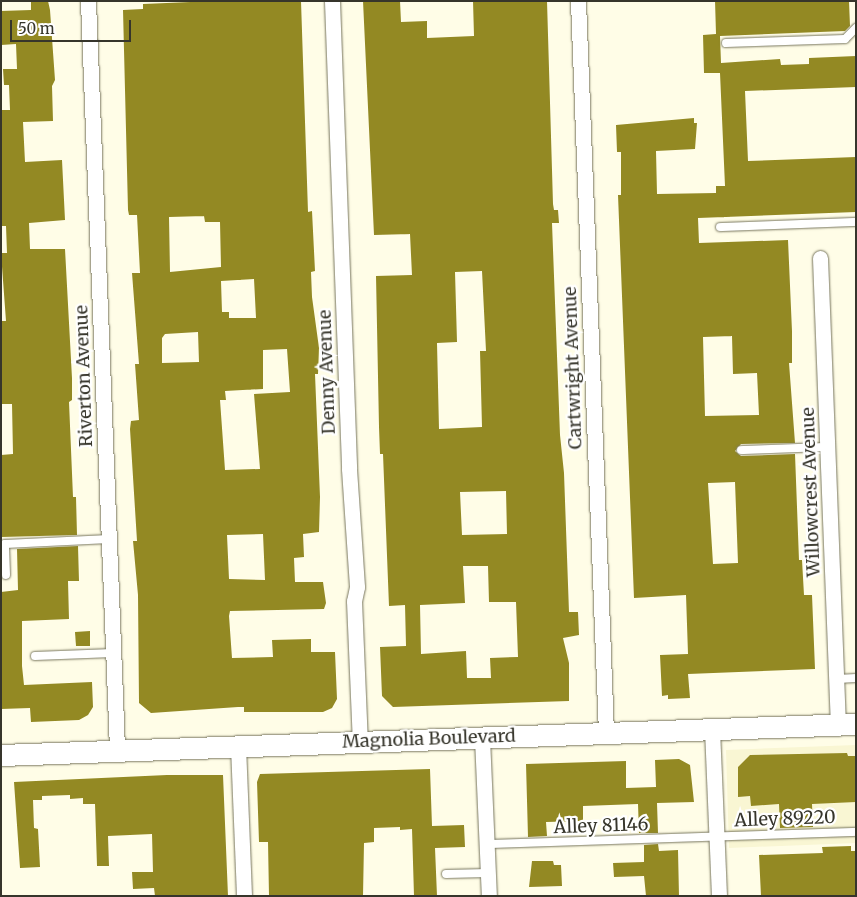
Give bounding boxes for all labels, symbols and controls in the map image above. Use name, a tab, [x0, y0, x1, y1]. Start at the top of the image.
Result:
scale bar	[12, 10, 134, 42]
text: 50 m	[18, 19, 55, 38]
street label: Cartwright Avenue	[559, 286, 587, 450]
street label: Riverton Avenue	[71, 305, 97, 447]
street label: Denny Avenue	[314, 309, 340, 435]
street label: Willowcrest Avenue	[797, 407, 825, 577]
street label: Magnolia Boulevard	[342, 725, 516, 753]
street label: Alley 89220	[734, 806, 836, 832]
street label: Alley 81146	[553, 814, 649, 838]

